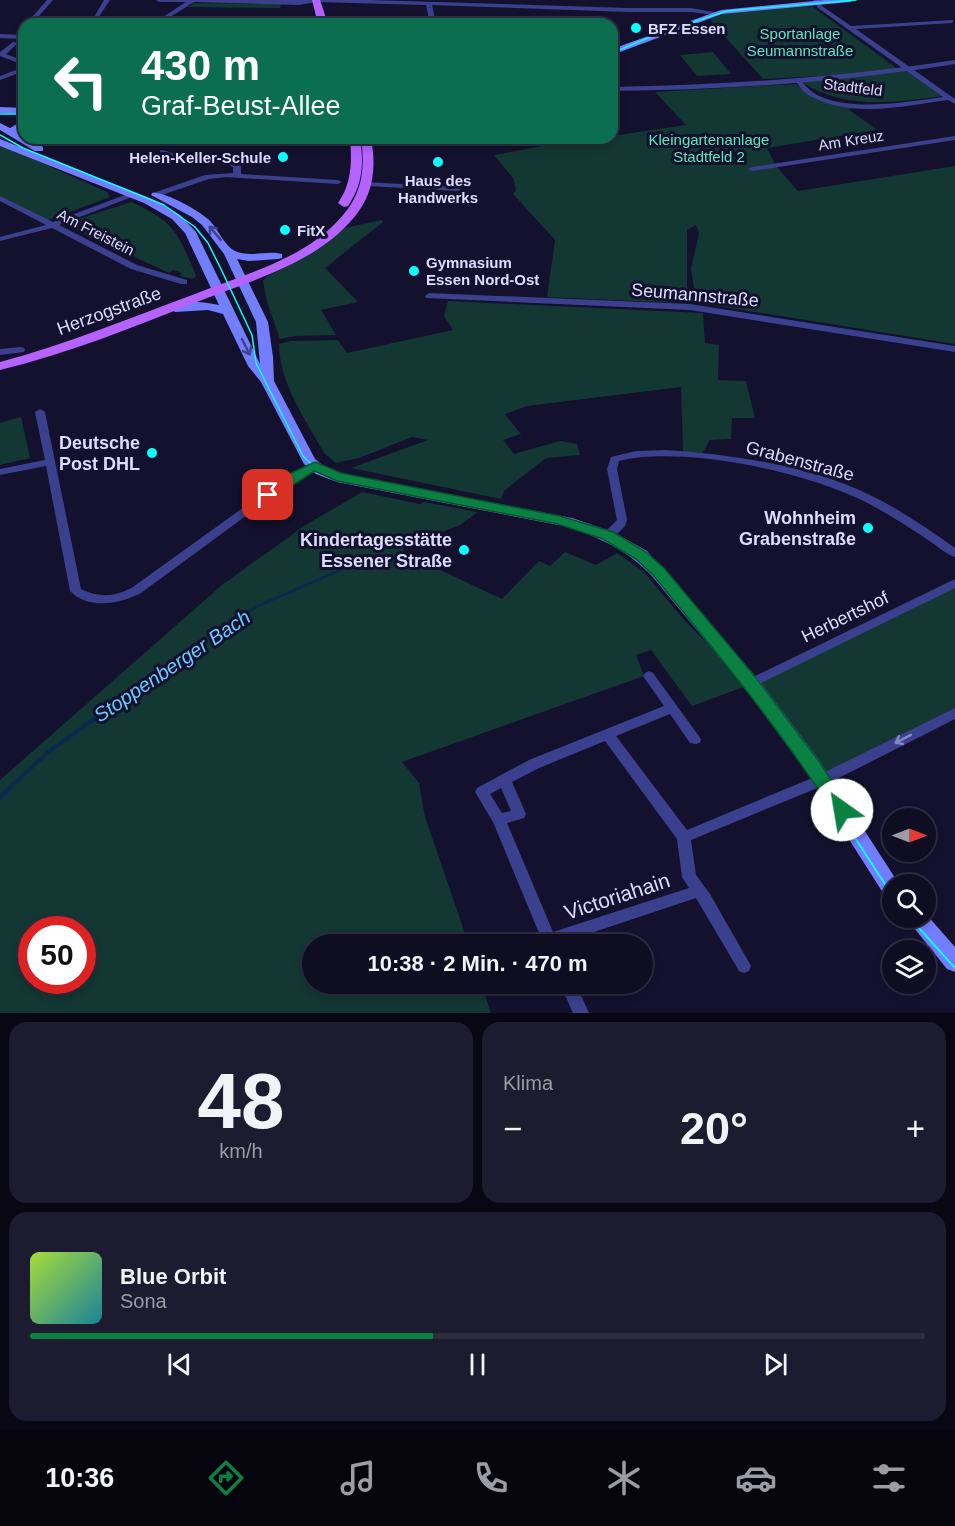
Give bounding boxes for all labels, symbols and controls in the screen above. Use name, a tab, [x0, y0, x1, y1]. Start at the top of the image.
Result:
place label: BFZ Essen	[648, 20, 726, 37]
marker: BFZ Essen	[629, 21, 643, 35]
park label: Sportanlage Seumannstraße	[747, 25, 853, 59]
icon: left	[42, 42, 120, 120]
text: 430 m	[141, 42, 260, 89]
street label: Stadtfeld	[823, 75, 883, 99]
text: Graf-Beust-Allee	[141, 91, 341, 121]
street label: Am Kreuz	[817, 126, 885, 154]
park label: Kleingartenanlage Stadtfeld 2	[649, 131, 769, 165]
place label: Helen-Keller-Schule	[129, 149, 271, 166]
marker: Helen-Keller-Schule	[276, 150, 290, 164]
marker: Haus des Handwerks	[431, 155, 445, 169]
place label: Haus des Handwerks	[398, 172, 478, 206]
street label: Am Freistein	[55, 205, 137, 259]
place label: FitX	[297, 222, 325, 239]
marker: FitX	[278, 223, 292, 237]
one-way arrow	[208, 225, 221, 241]
place label: Gymnasium Essen Nord-Ost	[426, 254, 539, 288]
marker: Gymnasium Essen Nord-Ost	[407, 264, 421, 278]
street label: Seumannstraße	[630, 279, 760, 311]
street label: Herzogstraße	[54, 283, 164, 339]
one-way arrow	[240, 338, 252, 355]
place label: Deutsche Post DHL	[59, 433, 140, 474]
street label: Grabenstraße	[744, 437, 856, 485]
marker: Deutsche Post DHL	[145, 446, 159, 460]
pin	[242, 469, 293, 520]
icon: arrive	[251, 478, 284, 511]
place label: Wohnheim Grabenstraße	[739, 508, 856, 549]
marker: Wohnheim Grabenstraße	[861, 521, 875, 535]
place label: Kindertagesstätte Essener Straße	[300, 530, 452, 571]
marker: Kindertagesstätte Essener Straße	[457, 543, 471, 557]
street label: Herbertshof	[798, 587, 893, 647]
water label: Stoppenberger Bach	[90, 606, 254, 726]
one-way arrow	[894, 734, 912, 745]
position arrow	[810, 778, 874, 842]
north arrow	[882, 808, 936, 862]
map controls	[882, 808, 936, 994]
street label: Victoriahain	[561, 868, 673, 924]
button: search	[882, 874, 936, 928]
speed limit sign: 50	[18, 916, 96, 994]
button: layers	[882, 940, 936, 994]
text: 10:38 · 2 Min. · 470 m	[367, 951, 588, 976]
text: 48	[198, 1057, 284, 1145]
text: Klima	[503, 1072, 553, 1094]
text: 20°	[680, 1103, 748, 1154]
text: −	[503, 1110, 522, 1147]
text: +	[906, 1110, 925, 1147]
text: km/h	[219, 1140, 263, 1162]
text: Blue Orbit	[120, 1264, 226, 1289]
text: Sona	[120, 1290, 167, 1312]
icon: previous	[163, 1348, 196, 1381]
icon: pause	[461, 1348, 494, 1381]
icon: next	[759, 1348, 792, 1381]
icon: directions	[205, 1457, 247, 1499]
icon: music	[337, 1457, 379, 1499]
icon: phone	[470, 1457, 512, 1499]
icon: climate	[603, 1457, 645, 1499]
icon: car	[735, 1457, 777, 1499]
icon: filters	[868, 1457, 910, 1499]
text: 10:36	[45, 1463, 114, 1493]

